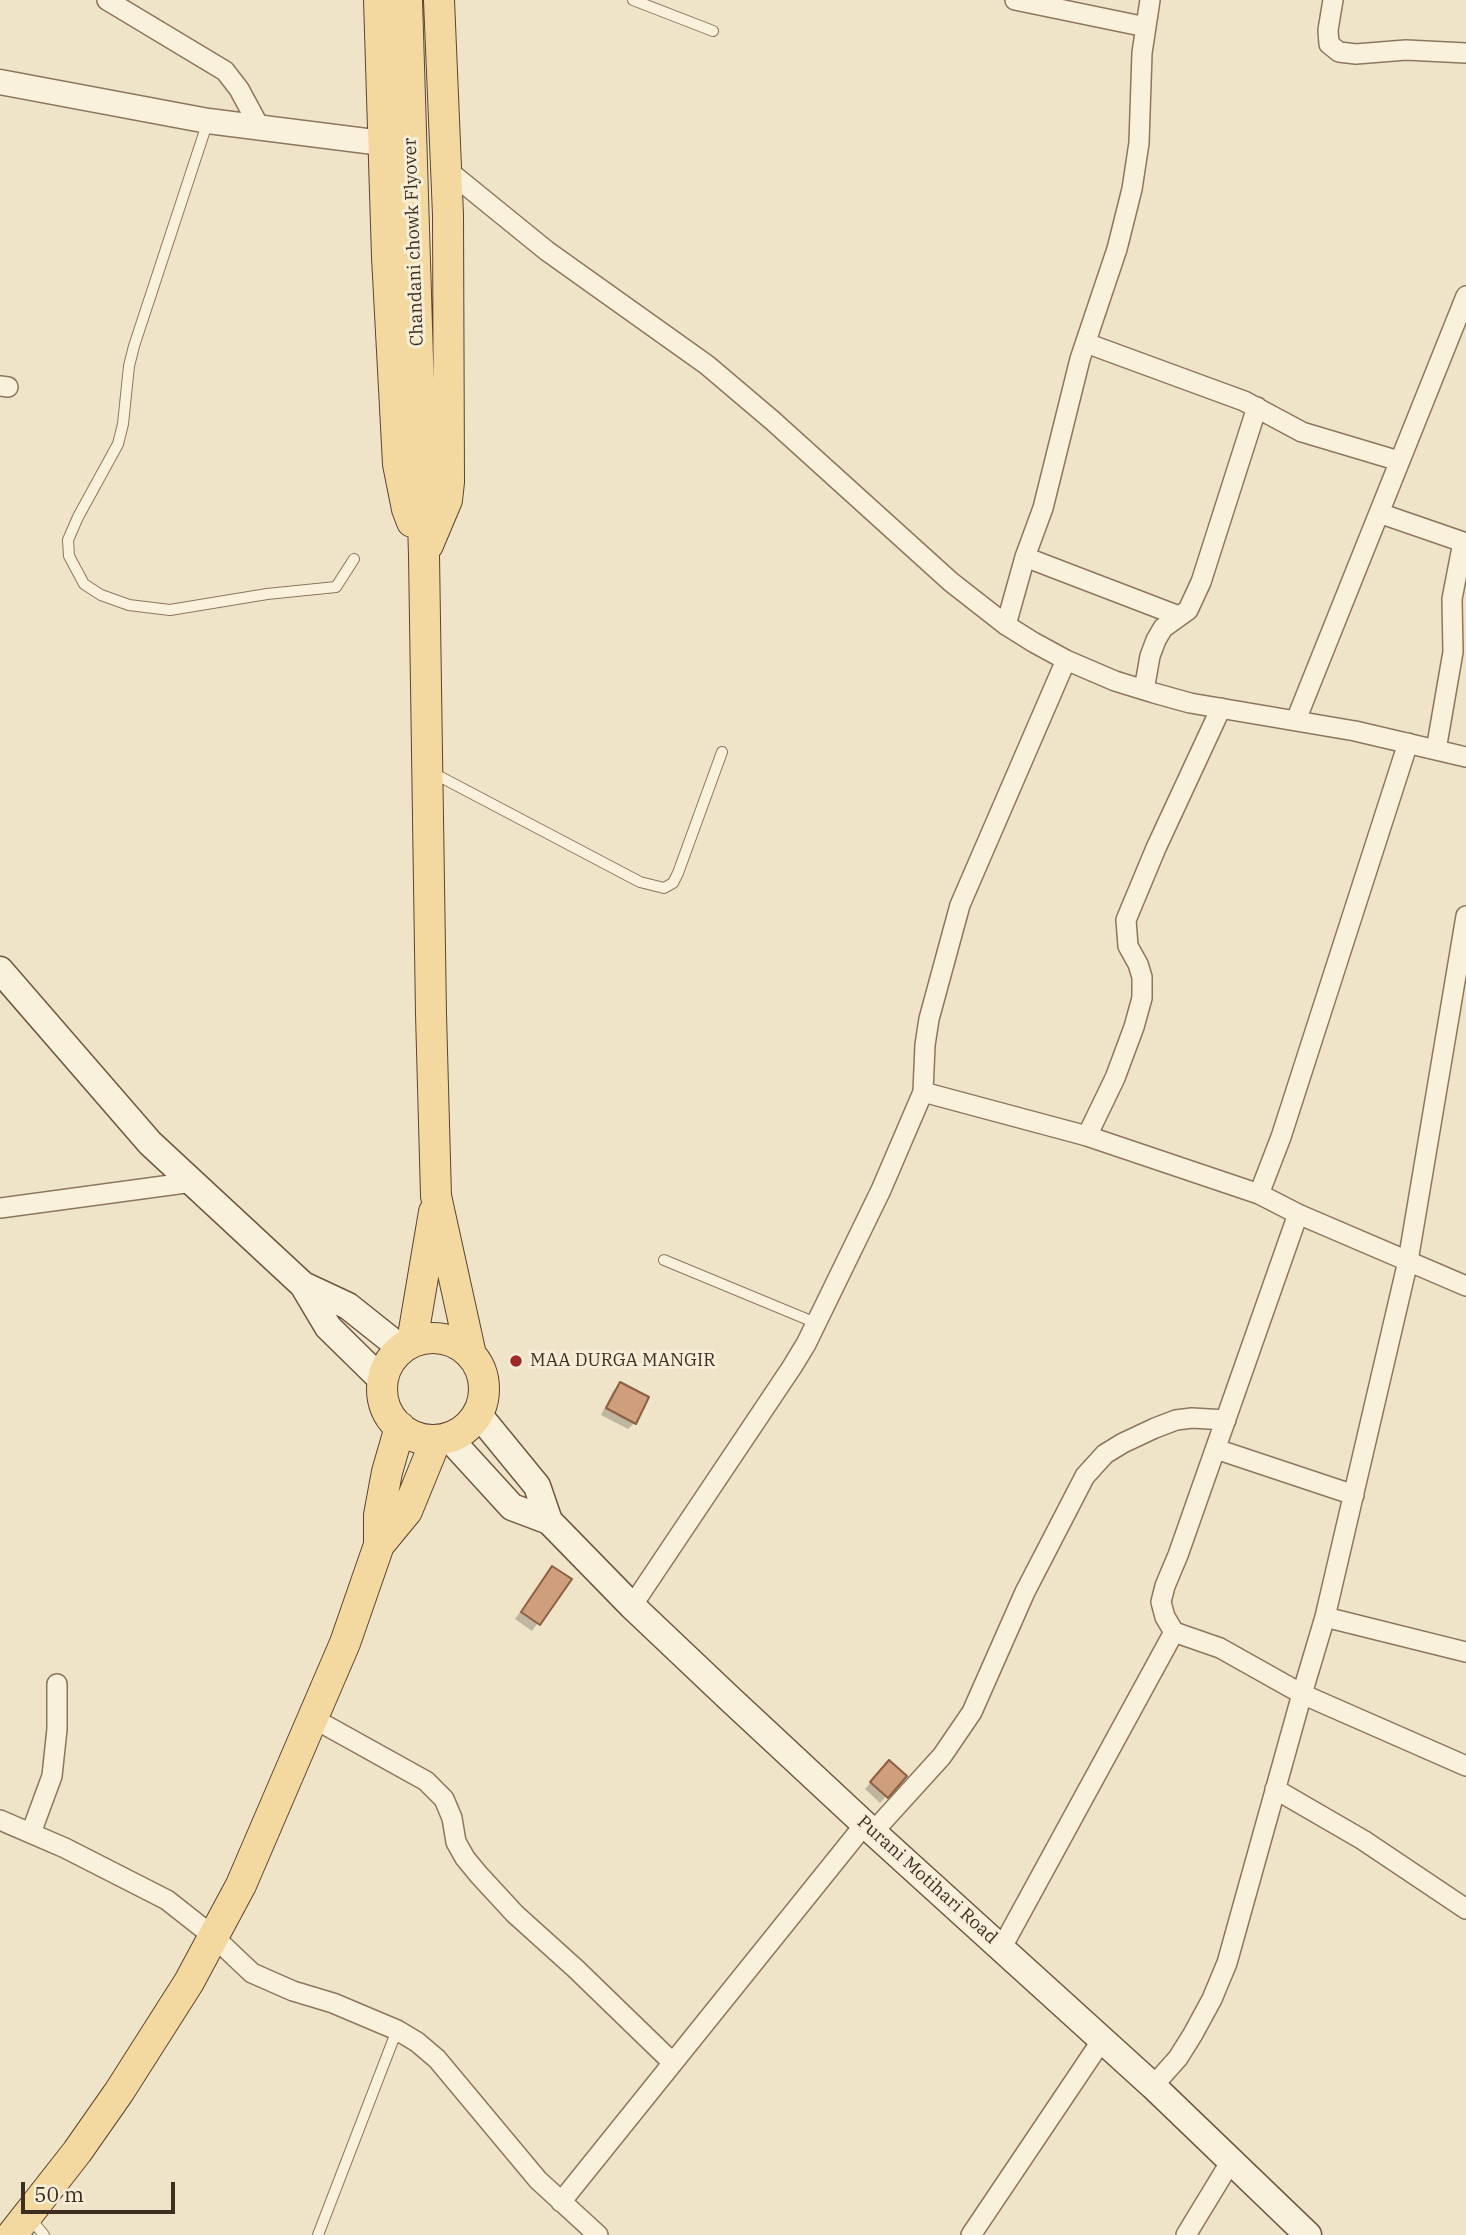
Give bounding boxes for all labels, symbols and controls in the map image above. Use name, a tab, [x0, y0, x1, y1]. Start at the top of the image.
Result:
street label: Chandani chowk Flyover	[400, 137, 428, 347]
place label: MAA DURGA MANGIR	[530, 1350, 715, 1372]
marker: MAA DURGA MANGIR	[508, 1353, 524, 1369]
street label: Purani Motihari Road	[852, 1811, 1002, 1949]
scale bar	[24, 2168, 178, 2212]
text: 50 m	[34, 2180, 84, 2208]

